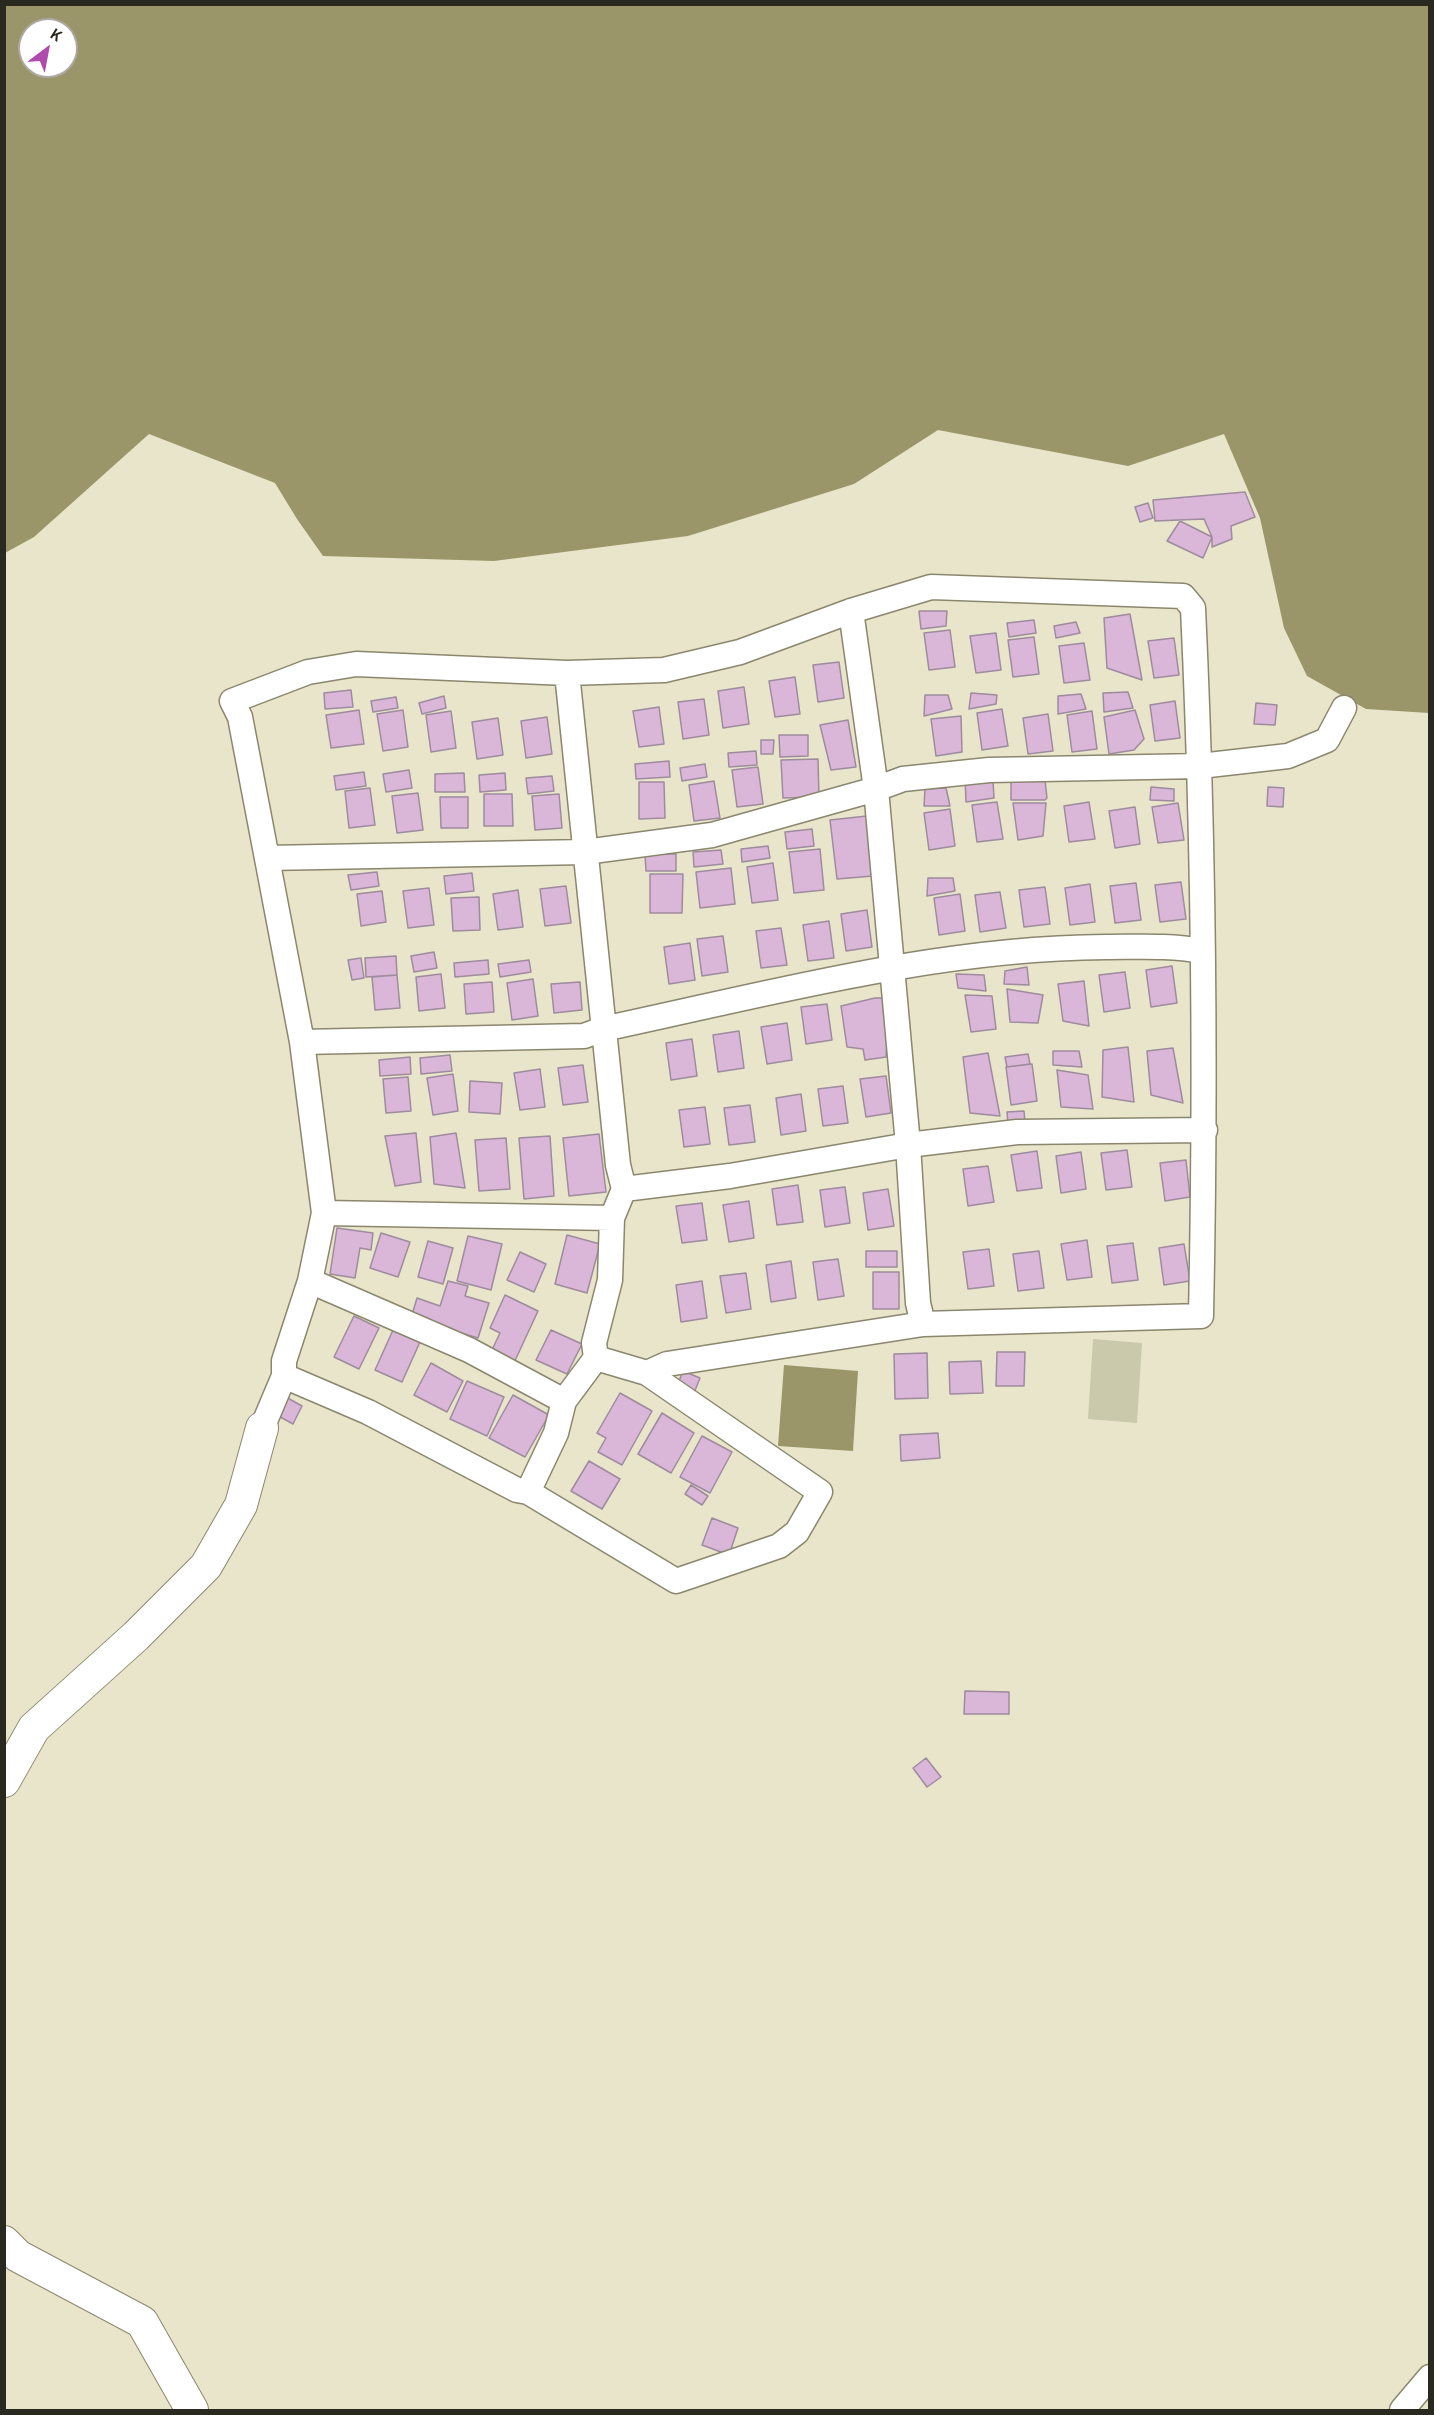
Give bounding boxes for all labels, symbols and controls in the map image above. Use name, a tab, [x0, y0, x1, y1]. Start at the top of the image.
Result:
north arrow	[18, 18, 78, 78]
text: K	[47, 23, 66, 46]

